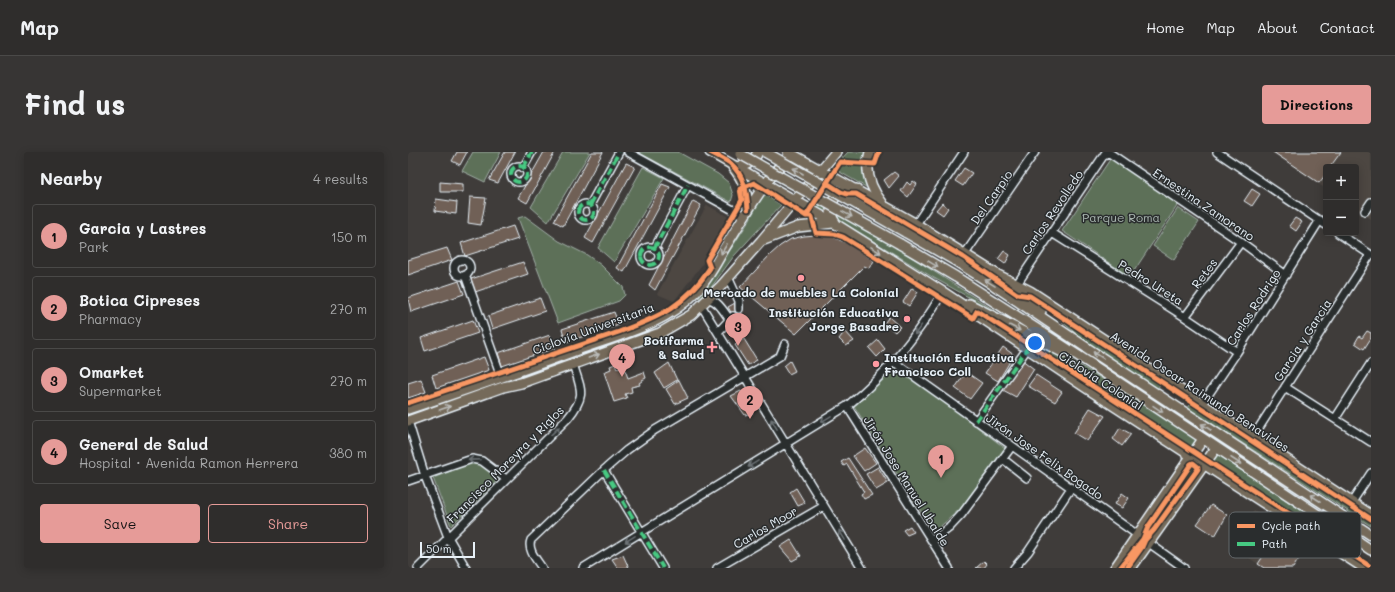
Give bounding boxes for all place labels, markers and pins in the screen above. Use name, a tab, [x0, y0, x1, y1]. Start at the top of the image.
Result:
marker: Mercado de muebles La Colonial	[796, 273, 806, 283]
place label: Mercado de muebles La Colonial	[704, 284, 898, 300]
place label: Institución Educativa Jorge Basadre	[769, 304, 899, 334]
pin: 3	[725, 313, 751, 346]
marker: Institución Educativa Jorge Basadre	[902, 314, 912, 324]
place label: Botifarma & Salud	[644, 332, 704, 362]
marker: Botifarma & Salud	[707, 342, 717, 352]
pin: 4	[609, 344, 635, 377]
place label: Institución Educativa Francisco Coll	[884, 349, 1014, 379]
marker: Institución Educativa Francisco Coll	[871, 359, 881, 369]
pin: 2	[737, 386, 763, 419]
pin: 1	[928, 445, 954, 478]

